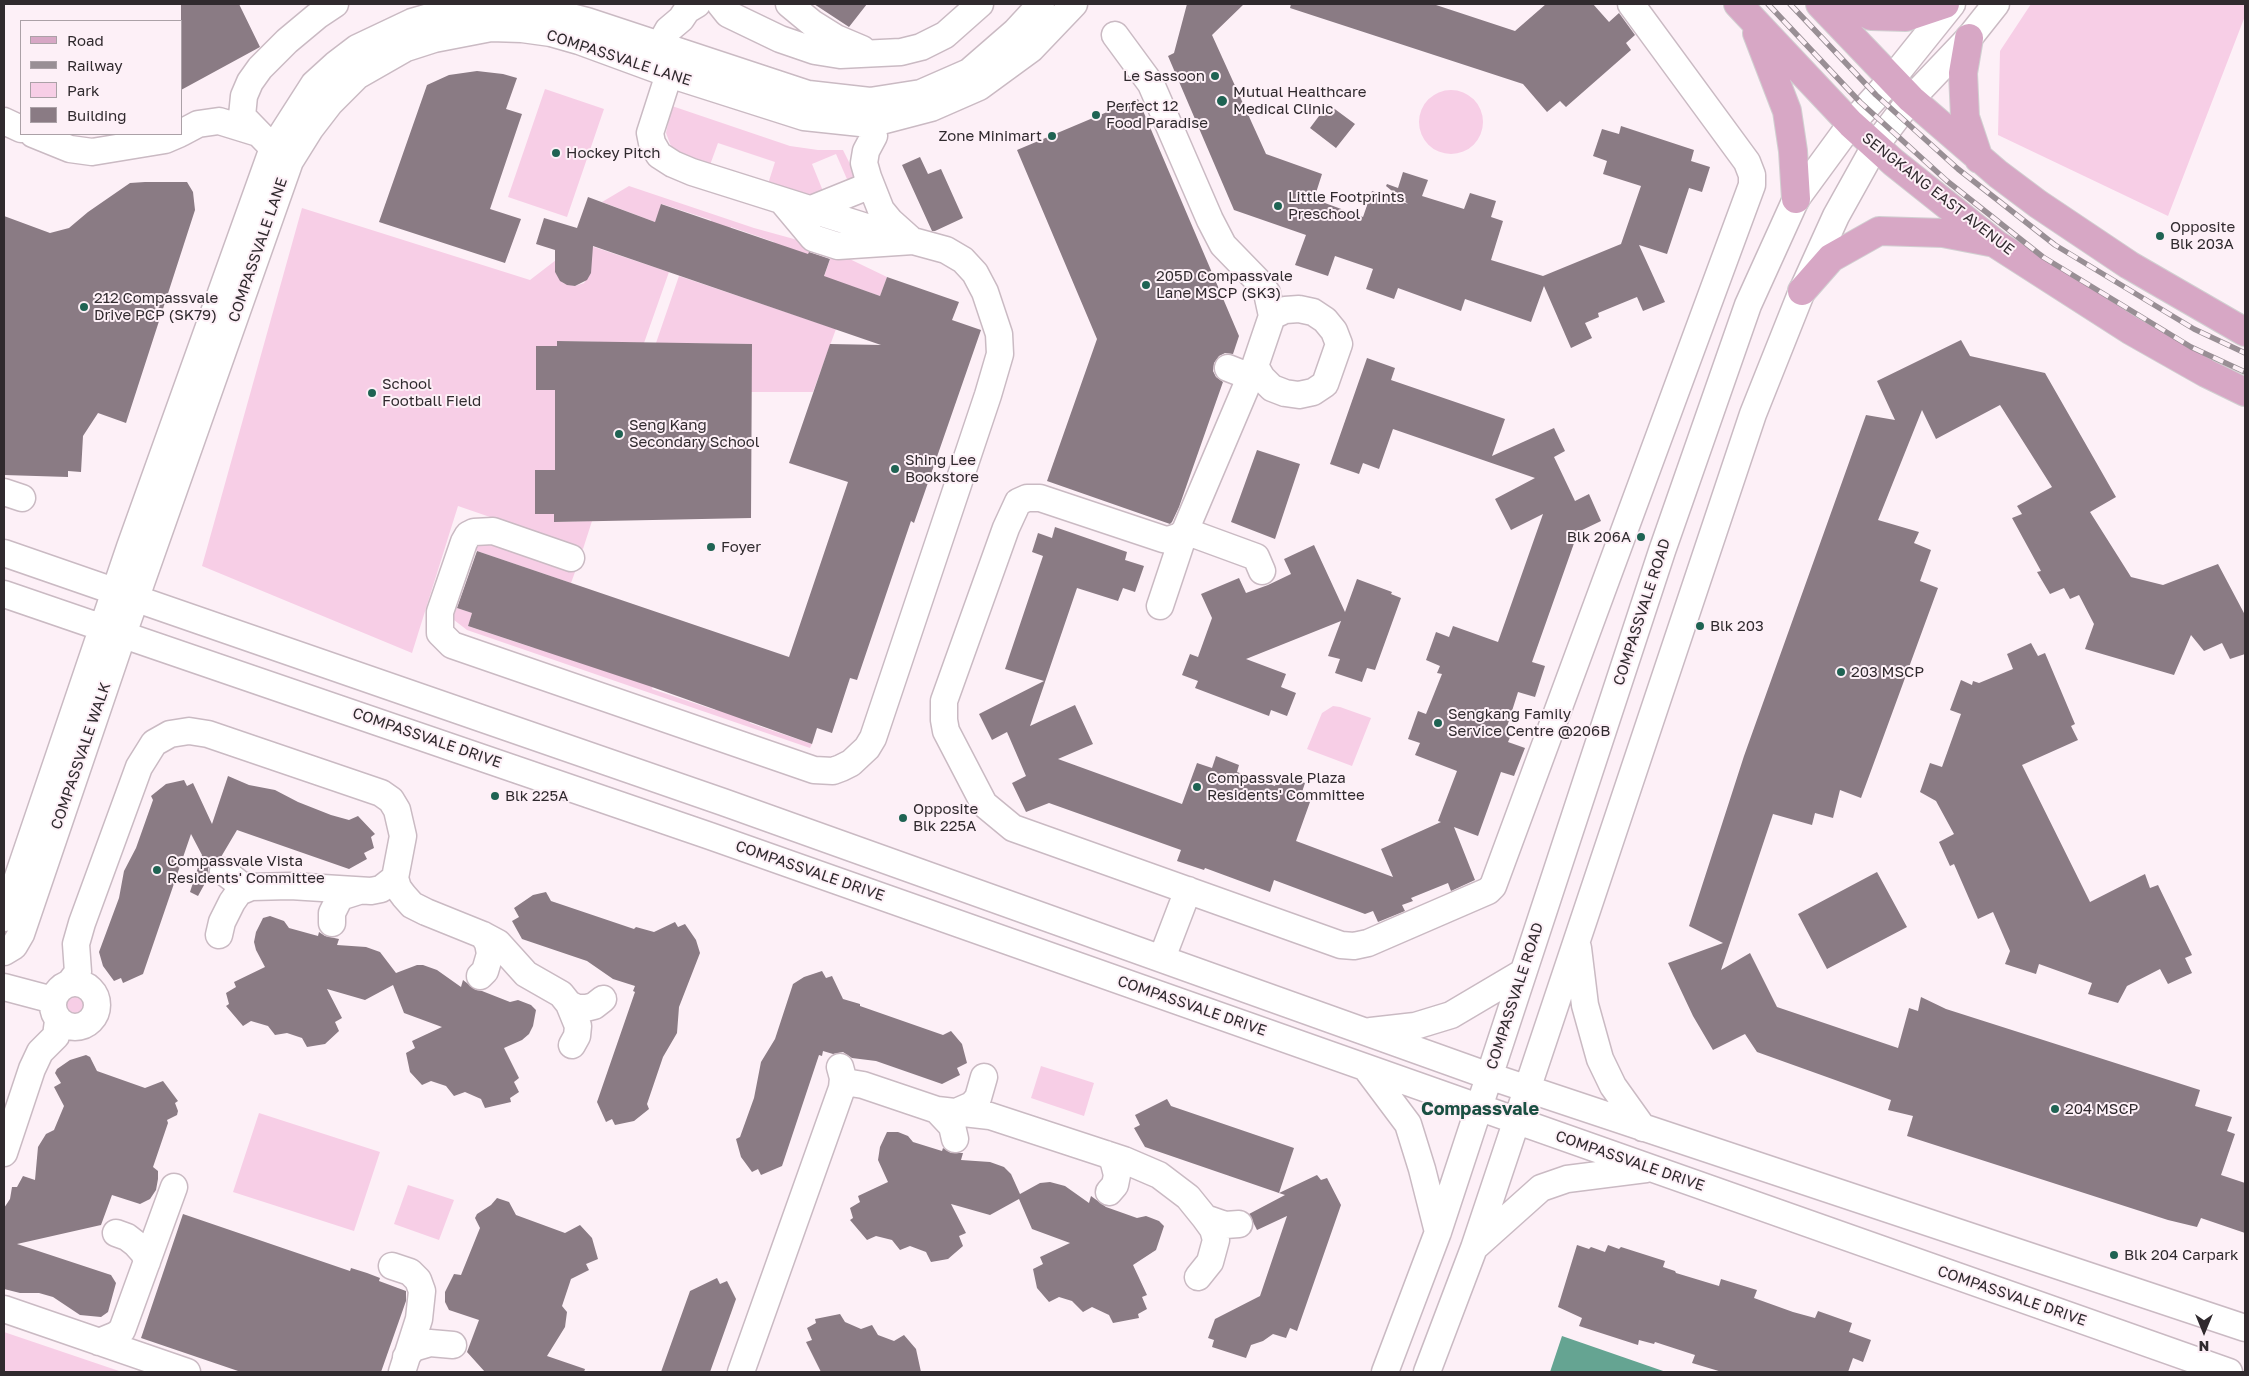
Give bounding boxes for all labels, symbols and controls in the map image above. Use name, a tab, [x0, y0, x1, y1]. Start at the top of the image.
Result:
legend	[20, 20, 182, 135]
street label: COMPASSVALE LANE	[544, 26, 694, 90]
text: Road	[67, 31, 104, 49]
text: Railway	[67, 56, 123, 74]
place label: Le Sassoon	[1123, 67, 1205, 85]
marker: Le Sassoon	[1209, 70, 1221, 82]
text: Park	[67, 81, 99, 99]
place label: Mutual Healthcare Medical Clinic	[1233, 83, 1366, 118]
marker: Mutual Healthcare Medical Clinic	[1215, 94, 1229, 108]
place label: Perfect 12 Food Paradise	[1106, 97, 1208, 132]
text: Building	[67, 106, 127, 124]
marker: Perfect 12 Food Paradise	[1090, 109, 1102, 121]
place label: Zone Minimart	[939, 127, 1042, 145]
street label: SENGKANG EAST AVENUE	[1858, 129, 2018, 259]
marker: Zone Minimart	[1046, 130, 1058, 142]
place label: Hockey Pitch	[566, 144, 661, 162]
marker: Hockey Pitch	[550, 147, 562, 159]
street label: COMPASSVALE LANE	[225, 175, 291, 325]
place label: Little Footprints Preschool	[1288, 188, 1404, 223]
marker: Little Footprints Preschool	[1272, 200, 1284, 212]
place label: Opposite Blk 203A	[2170, 218, 2235, 253]
marker: Opposite Blk 203A	[2154, 230, 2166, 242]
place label: 205D Compassvale Lane MSCP (SK3)	[1156, 267, 1293, 302]
marker: 205D Compassvale Lane MSCP (SK3)	[1140, 279, 1152, 291]
place label: 212 Compassvale Drive PCP (SK79)	[94, 289, 218, 324]
marker: 212 Compassvale Drive PCP (SK79)	[78, 301, 90, 313]
place label: School Football Field	[382, 375, 481, 410]
marker: School Football Field	[366, 387, 378, 399]
place label: Seng Kang Secondary School	[629, 416, 760, 451]
marker: Seng Kang Secondary School	[613, 428, 625, 440]
place label: Shing Lee Bookstore	[905, 451, 979, 486]
marker: Shing Lee Bookstore	[889, 463, 901, 475]
place label: Blk 206A	[1567, 528, 1631, 546]
marker: Blk 206A	[1635, 531, 1647, 543]
street label: COMPASSVALE ROAD	[1610, 536, 1674, 688]
place label: Foyer	[721, 538, 761, 556]
marker: Foyer	[705, 541, 717, 553]
place label: Blk 203	[1710, 617, 1764, 635]
marker: Blk 203	[1694, 620, 1706, 632]
place label: 203 MSCP	[1851, 663, 1924, 681]
marker: 203 MSCP	[1835, 666, 1847, 678]
street label: COMPASSVALE WALK	[47, 680, 115, 832]
street label: COMPASSVALE DRIVE	[350, 704, 504, 772]
place label: Sengkang Family Service Centre @206B	[1448, 705, 1610, 740]
marker: Sengkang Family Service Centre @206B	[1432, 717, 1444, 729]
place label: Compassvale Plaza Residents' Committee	[1207, 769, 1365, 804]
marker: Compassvale Plaza Residents' Committee	[1191, 781, 1203, 793]
place label: Blk 225A	[505, 787, 568, 805]
marker: Blk 225A	[489, 790, 501, 802]
place label: Opposite Blk 225A	[913, 800, 978, 835]
marker: Opposite Blk 225A	[897, 812, 909, 824]
street label: COMPASSVALE DRIVE	[733, 837, 887, 905]
place label: Compassvale Vista Residents' Committee	[167, 852, 325, 887]
marker: Compassvale Vista Residents' Committee	[151, 864, 163, 876]
street label: COMPASSVALE ROAD	[1483, 920, 1547, 1072]
street label: COMPASSVALE DRIVE	[1115, 972, 1269, 1040]
district label: Compassvale	[1421, 1098, 1539, 1120]
place label: 204 MSCP	[2065, 1100, 2138, 1118]
marker: 204 MSCP	[2049, 1103, 2061, 1115]
street label: COMPASSVALE DRIVE	[1553, 1127, 1707, 1195]
place label: Blk 204 Carpark	[2124, 1246, 2239, 1264]
marker: Blk 204 Carpark	[2108, 1249, 2120, 1261]
street label: COMPASSVALE DRIVE	[1935, 1262, 2089, 1330]
north arrow	[2179, 1306, 2229, 1356]
text: N	[2199, 1338, 2209, 1355]

